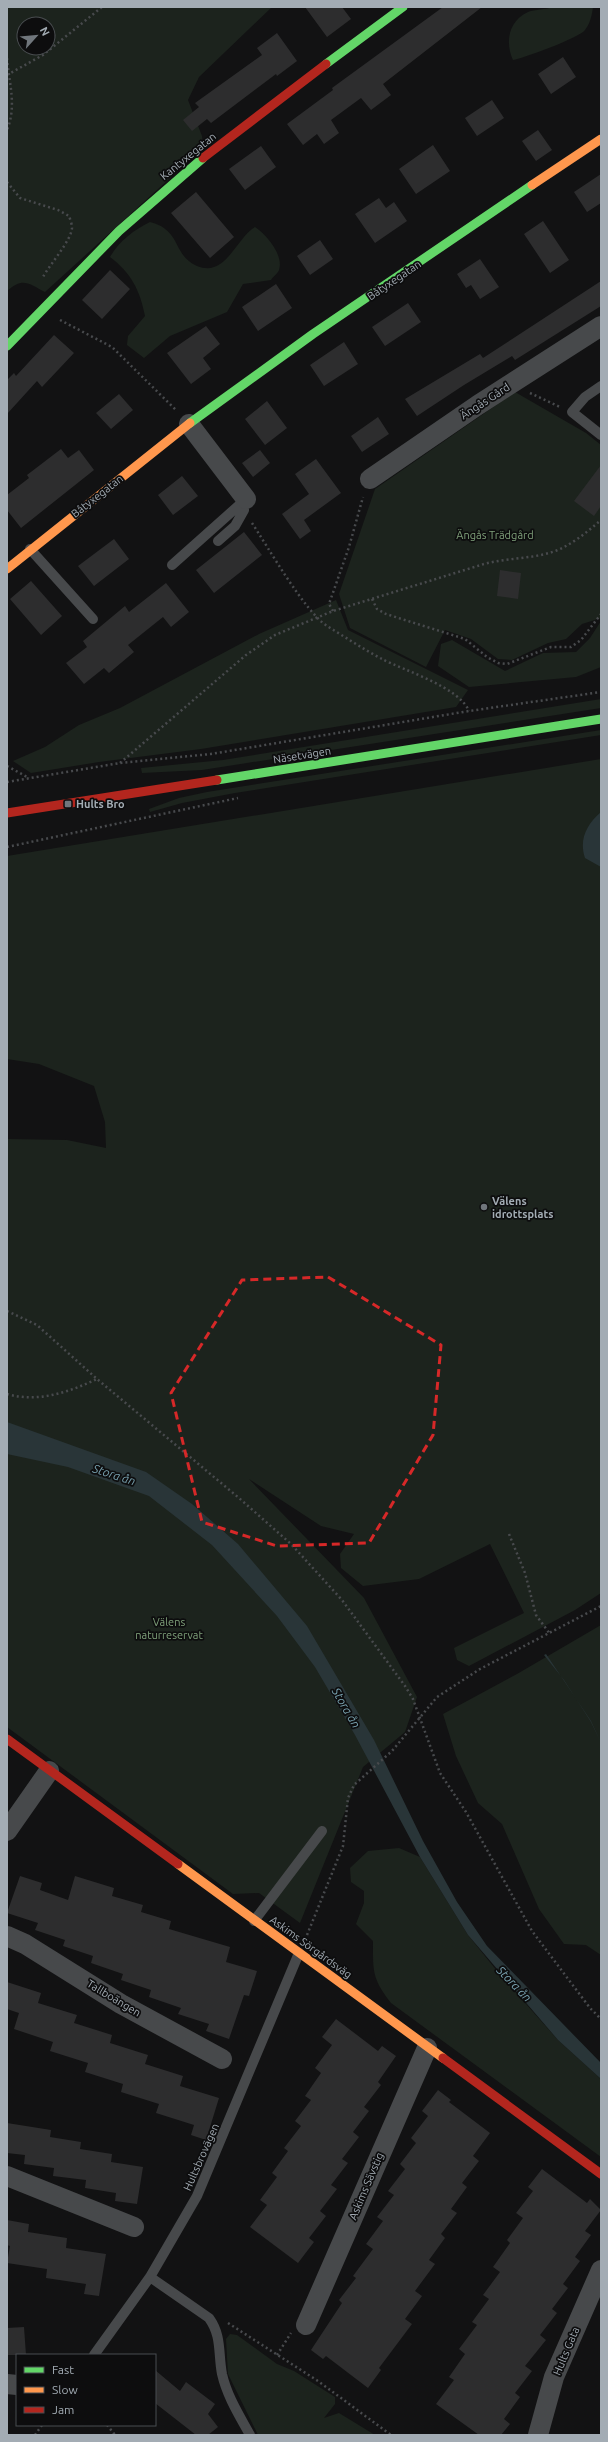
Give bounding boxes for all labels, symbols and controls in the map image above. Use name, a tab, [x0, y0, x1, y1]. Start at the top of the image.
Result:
north arrow	[16, 16, 56, 56]
text: N	[38, 25, 52, 38]
street label: Kantyxegatan	[158, 130, 218, 182]
street label: Båtyxegatan	[365, 258, 423, 302]
street label: Ängås Gård	[458, 381, 512, 421]
street label: Båtyxegatan	[69, 472, 125, 520]
park label: Ängås Trädgård	[456, 529, 534, 541]
street label: Näsetvägen	[272, 745, 332, 765]
place label: Hults Bro	[76, 798, 125, 810]
marker: Hults Bro	[63, 799, 73, 809]
place label: Välens idrottsplats	[492, 1195, 553, 1220]
marker: Välens idrottsplats	[479, 1202, 489, 1212]
water label: Stora ån	[90, 1461, 137, 1488]
park label: Välens naturreservat	[135, 1616, 203, 1641]
water label: Stora ån	[329, 1685, 363, 1730]
street label: Askims Sörgårdsväg	[268, 1913, 354, 1981]
water label: Stora ån	[494, 1963, 534, 2004]
street label: Tallboängen	[85, 1977, 143, 2019]
street label: Hultsbrovägen	[181, 2121, 221, 2193]
street label: Askims Sävstig	[346, 2151, 386, 2221]
street label: Hults Gata	[550, 2325, 582, 2377]
legend	[16, 2354, 156, 2426]
text: Fast	[52, 2363, 74, 2376]
text: Slow	[52, 2383, 78, 2396]
text: Jam	[52, 2403, 74, 2416]

